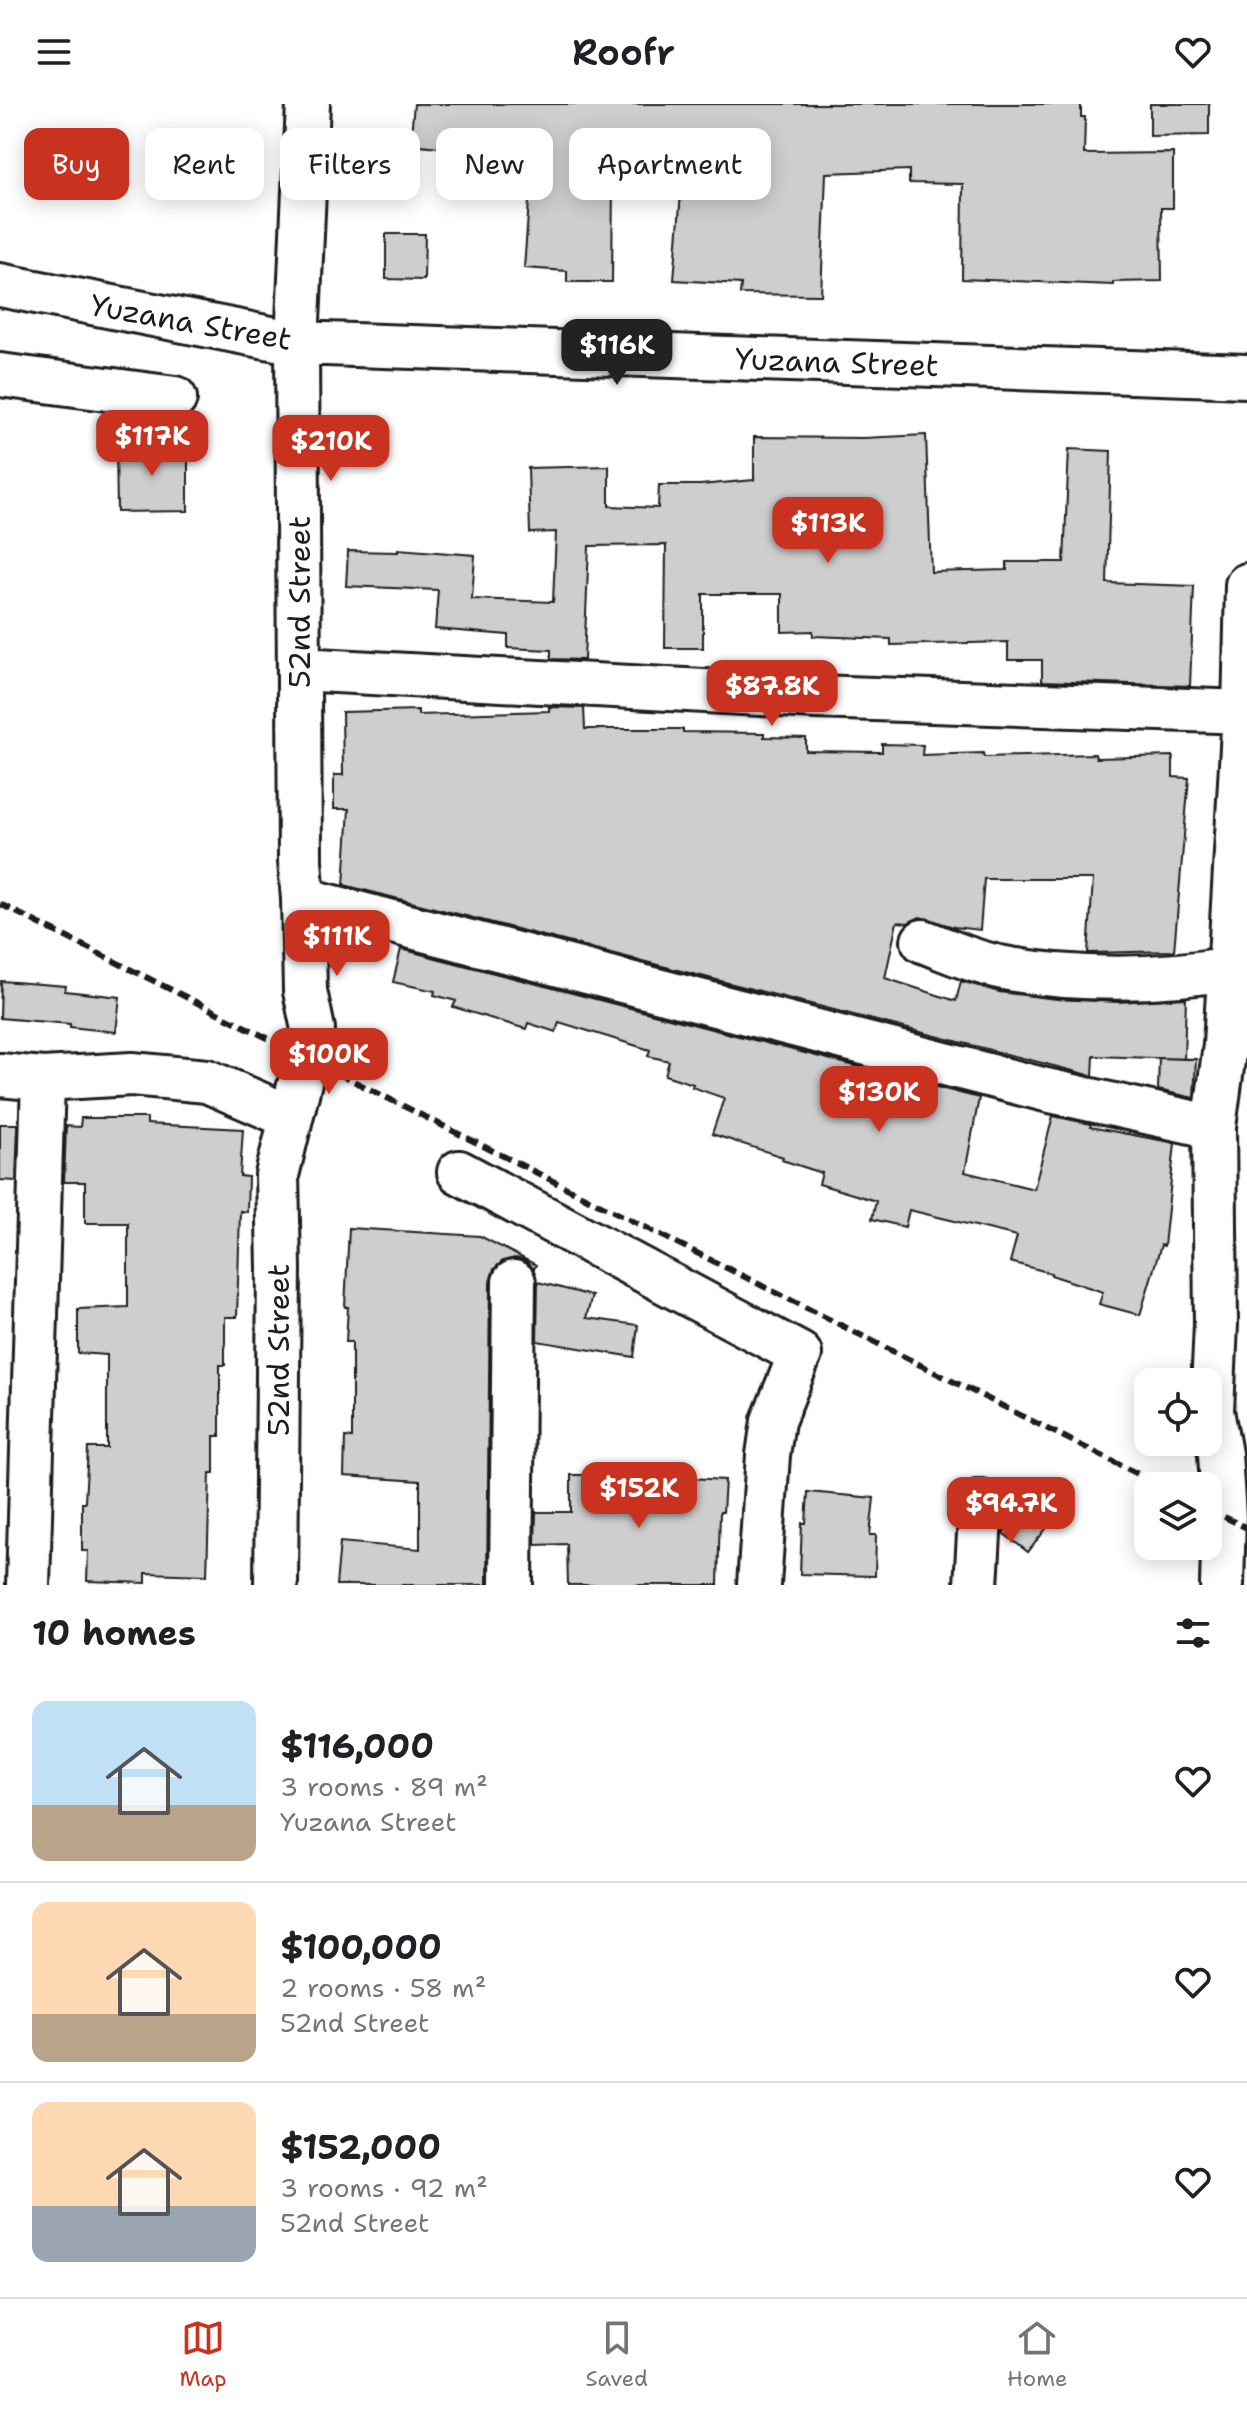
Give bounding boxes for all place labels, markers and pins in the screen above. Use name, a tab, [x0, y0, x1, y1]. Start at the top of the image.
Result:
pin: $116K	[561, 319, 673, 387]
pin: $117K	[96, 410, 208, 478]
pin: $210K	[275, 415, 387, 483]
pin: $113K	[772, 497, 884, 565]
pin: $87.8K	[707, 660, 837, 728]
pin: $111K	[281, 910, 393, 978]
pin: $100K	[273, 1028, 385, 1096]
pin: $130K	[823, 1066, 935, 1134]
pin: $152K	[583, 1462, 695, 1530]
pin: $94.7K	[946, 1477, 1076, 1545]

